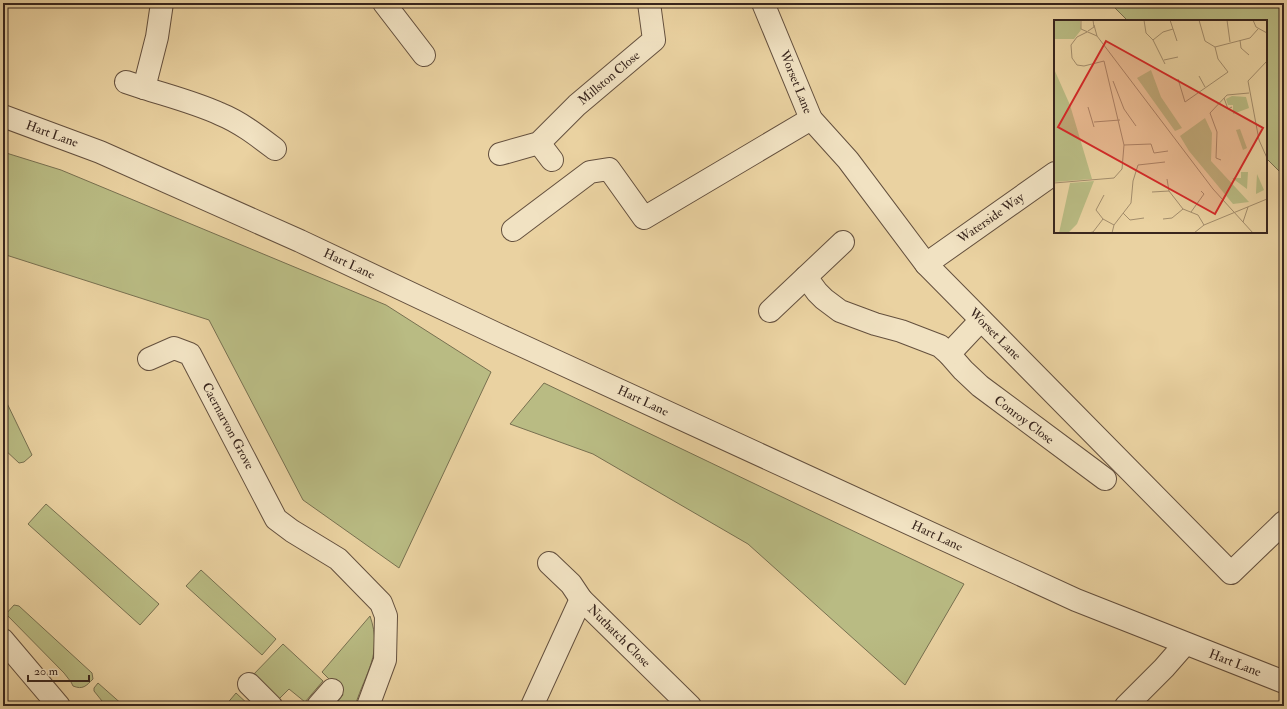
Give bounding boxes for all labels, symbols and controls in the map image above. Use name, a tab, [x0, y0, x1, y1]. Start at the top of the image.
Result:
inset map	[1054, 20, 1267, 233]
street label: Millston Close	[575, 47, 644, 109]
street label: Worset Lane	[776, 47, 816, 117]
street label: Hart Lane	[24, 117, 81, 151]
street label: Waterside Way	[954, 189, 1028, 248]
street label: Hart Lane	[321, 245, 378, 283]
street label: Worset Lane	[965, 304, 1025, 364]
street label: Caernarvon Grove	[198, 380, 258, 473]
street label: Hart Lane	[615, 382, 672, 420]
street label: Conroy Close	[990, 392, 1058, 449]
street label: Hart Lane	[909, 517, 966, 555]
street label: Nuthatch Close	[584, 601, 654, 671]
street label: Hart Lane	[1207, 646, 1264, 680]
scale bar	[28, 657, 89, 683]
text: 20 m	[34, 664, 59, 679]

